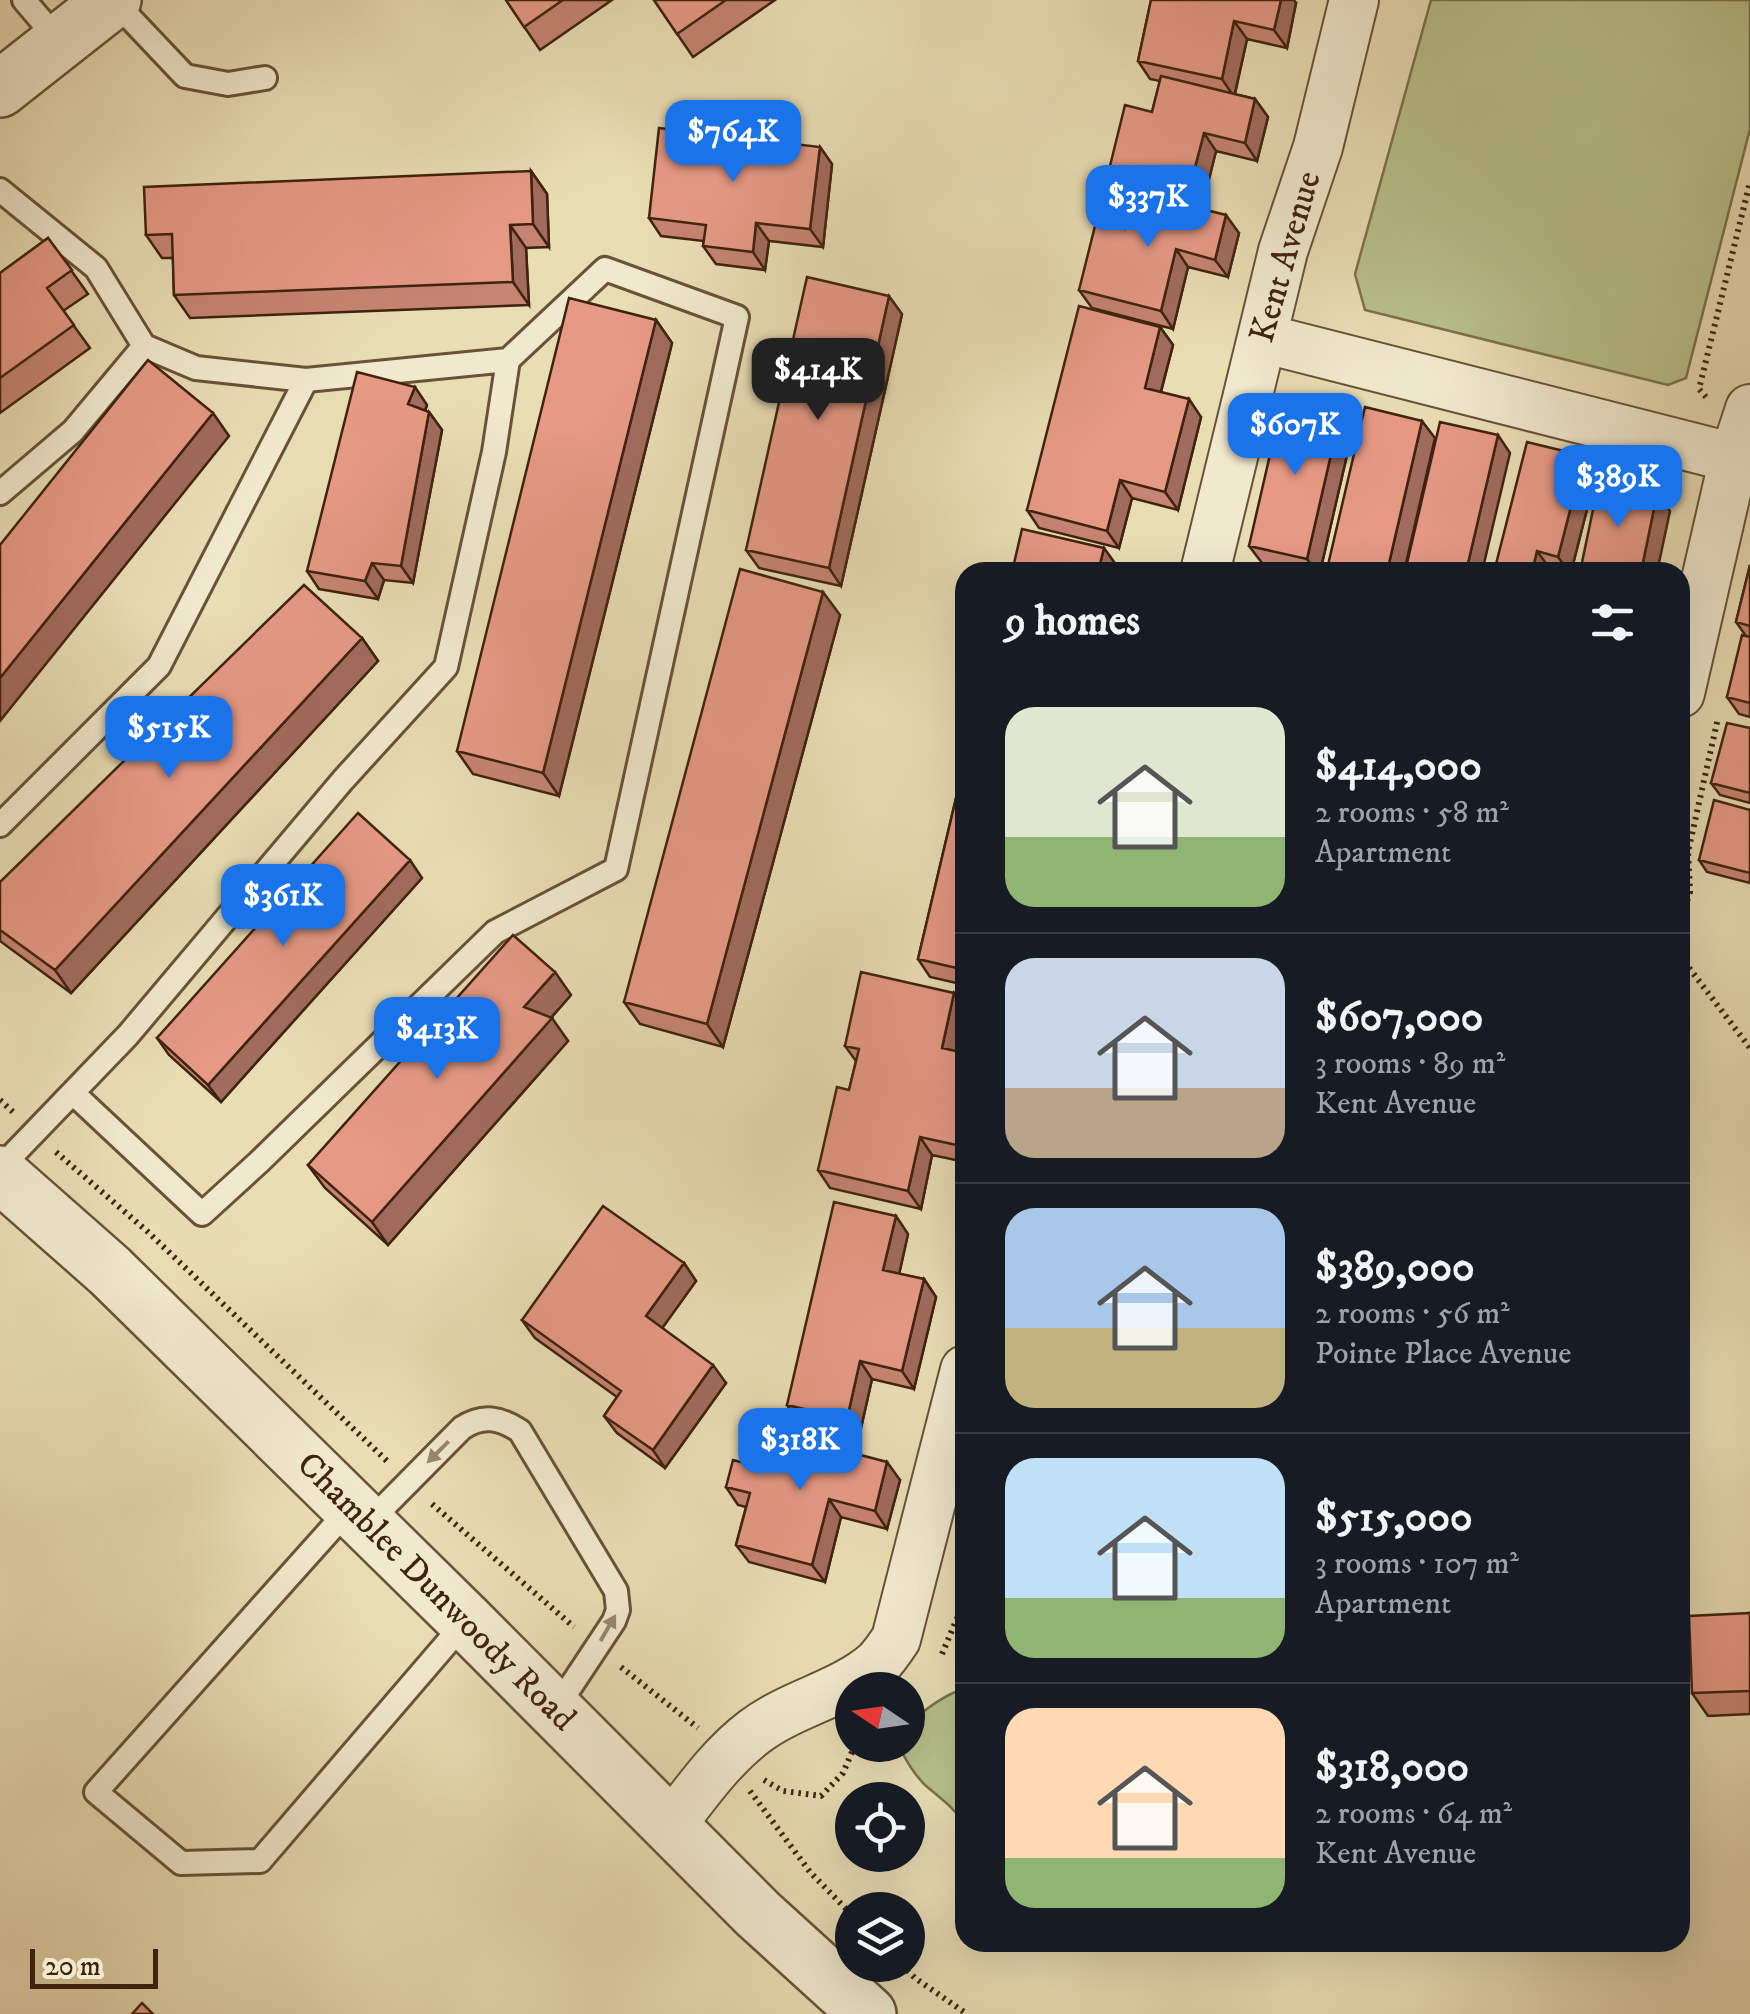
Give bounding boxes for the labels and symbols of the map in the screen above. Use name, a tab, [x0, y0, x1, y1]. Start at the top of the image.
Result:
pin: $764K	[663, 100, 803, 185]
pin: $337K	[1078, 165, 1218, 250]
street label: Kent Avenue	[1241, 166, 1331, 348]
pin: $414K	[748, 338, 888, 423]
pin: $607K	[1225, 393, 1365, 478]
pin: $389K	[1548, 445, 1688, 530]
pin: $515K	[99, 696, 239, 781]
pin: $361K	[213, 864, 353, 949]
pin: $413K	[367, 997, 507, 1082]
pin: $318K	[730, 1408, 870, 1493]
one-way arrow	[426, 1440, 450, 1464]
street label: Chamblee Dunwoody Road	[287, 1443, 585, 1741]
one-way arrow	[599, 1614, 616, 1642]
north arrow	[835, 1672, 925, 1762]
scale bar	[30, 1944, 158, 1988]

